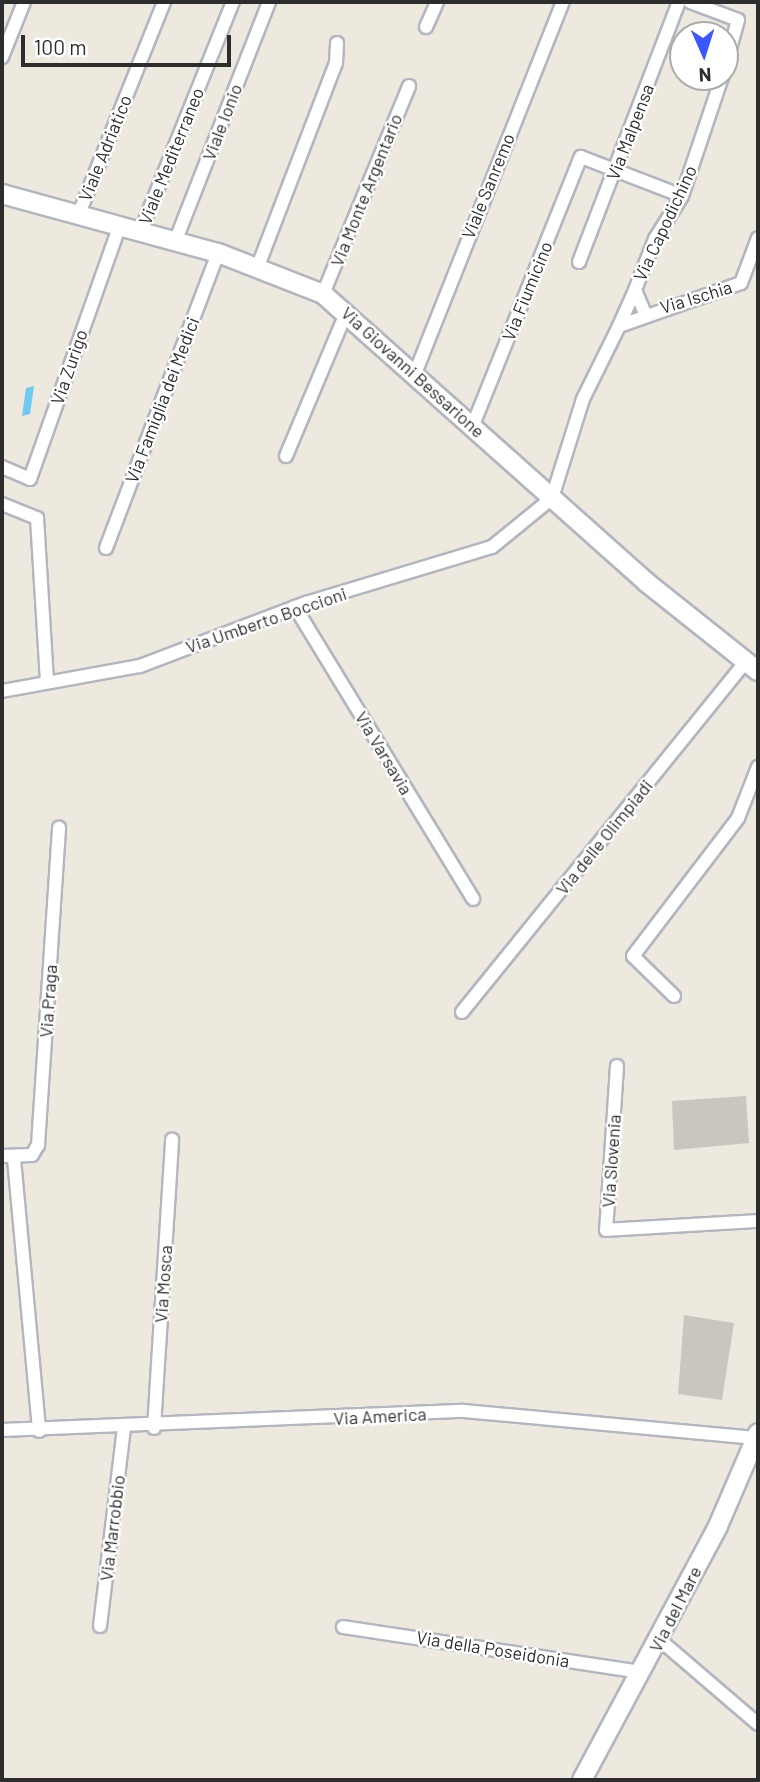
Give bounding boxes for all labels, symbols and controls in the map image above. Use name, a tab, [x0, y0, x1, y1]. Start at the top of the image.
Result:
scale bar	[24, 21, 234, 65]
north arrow	[669, 21, 739, 91]
text: 100 m	[34, 34, 87, 59]
text: N	[698, 64, 712, 87]
street label: Viale Ionio	[198, 81, 246, 163]
street label: Via Malpensa	[602, 81, 658, 183]
street label: Viale Mediterraneo	[134, 84, 208, 228]
street label: Viale Adriatico	[74, 92, 136, 204]
street label: Via Monte Argentario	[326, 111, 406, 269]
street label: Viale Sanremo	[457, 130, 519, 242]
street label: Via Capodichino	[629, 162, 701, 284]
street label: Via Fiumicino	[497, 238, 557, 344]
street label: Via Ischia	[657, 276, 735, 318]
street label: Via Giovanni Bessarione	[337, 302, 489, 442]
street label: Via Famiglia dei Medici	[120, 314, 204, 486]
street label: Via Zurigo	[46, 327, 92, 407]
street label: Via Umberto Boccioni	[183, 582, 349, 658]
street label: Via Varsavia	[351, 707, 417, 799]
street label: Via delle Olimpiadi	[551, 775, 657, 899]
street label: Via Praga	[35, 964, 61, 1038]
street label: Via Slovenia	[597, 1114, 625, 1208]
street label: Via Mosca	[150, 1244, 176, 1324]
street label: Via America	[333, 1403, 427, 1429]
street label: Via Marrobbio	[95, 1474, 129, 1582]
street label: Via del Mare	[644, 1563, 706, 1655]
street label: Via della Poseidonia	[415, 1626, 571, 1672]

